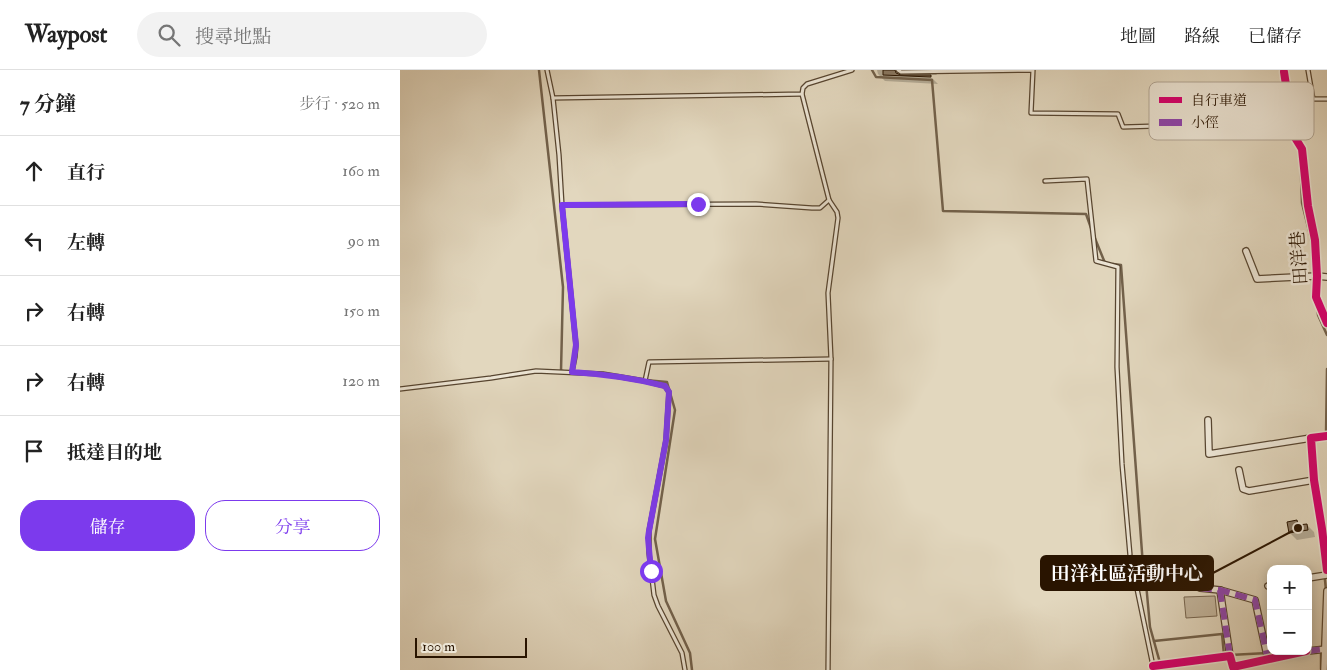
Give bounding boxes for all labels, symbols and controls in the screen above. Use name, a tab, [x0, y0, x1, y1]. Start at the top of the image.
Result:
search box	[137, 12, 487, 57]
text: Waypost	[25, 19, 107, 50]
icon: search	[155, 21, 183, 49]
text: 搜尋地點	[195, 25, 271, 49]
text: 地圖	[1120, 25, 1156, 48]
text: 路線	[1184, 25, 1220, 48]
text: 已儲存	[1248, 25, 1302, 48]
legend	[1149, 82, 1314, 140]
text: 7 分鐘	[20, 91, 76, 118]
text: 自行車道	[1191, 92, 1247, 109]
text: 步行 · 520 m	[299, 94, 380, 114]
text: 小徑	[1191, 114, 1219, 131]
icon: ahead	[20, 157, 48, 185]
text: 直行	[67, 161, 105, 185]
text: 160 m	[342, 161, 380, 181]
route end	[687, 193, 710, 216]
icon: left	[20, 227, 48, 255]
street label: 田洋巷	[1286, 230, 1313, 286]
text: 左轉	[67, 231, 105, 255]
text: 90 m	[348, 231, 380, 251]
icon: right	[20, 297, 48, 325]
text: 右轉	[67, 301, 105, 325]
text: 150 m	[343, 301, 380, 321]
icon: right	[20, 367, 48, 395]
text: 右轉	[67, 371, 105, 395]
text: 120 m	[342, 371, 380, 391]
icon: arrive	[20, 437, 48, 465]
text: 抵達目的地	[67, 441, 162, 465]
button: 儲存	[20, 500, 195, 551]
button: 分享	[205, 500, 380, 551]
callout: 田洋社區活動中心	[1041, 556, 1213, 590]
route start	[640, 560, 663, 583]
text: 田洋社區活動中心	[1051, 562, 1203, 586]
map controls	[1267, 565, 1312, 655]
button: +	[1267, 565, 1312, 610]
button: −	[1267, 610, 1312, 655]
scale bar	[415, 635, 528, 658]
text: 100 m	[422, 638, 455, 655]

